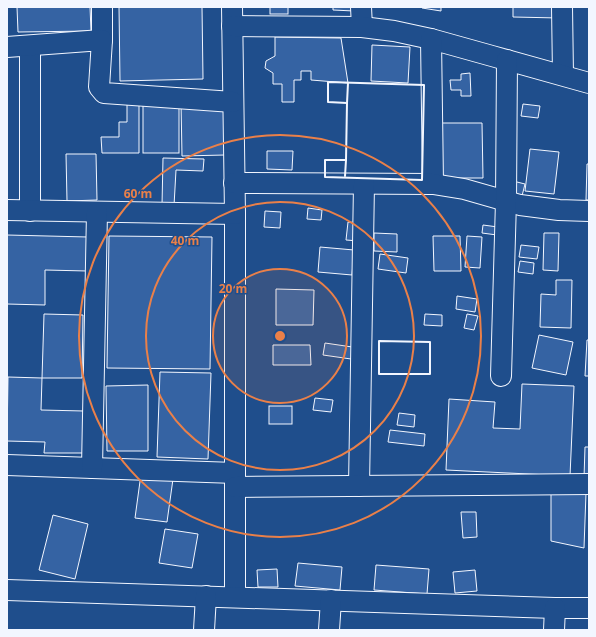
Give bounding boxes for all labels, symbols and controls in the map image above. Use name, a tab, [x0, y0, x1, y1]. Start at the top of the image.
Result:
text: 60 m	[124, 185, 152, 202]
text: 40 m	[171, 232, 199, 249]
text: 20 m	[219, 280, 247, 297]
centre of rings	[273, 329, 287, 343]

